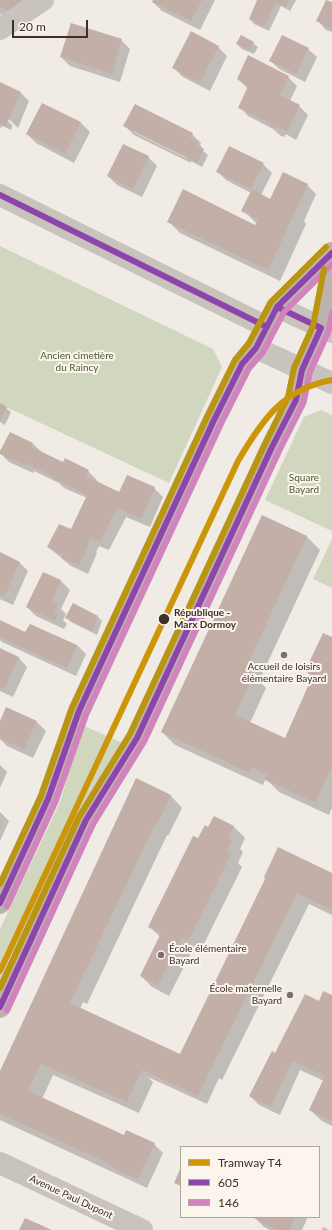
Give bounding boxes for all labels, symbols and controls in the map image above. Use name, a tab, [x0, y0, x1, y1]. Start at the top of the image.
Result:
scale bar	[14, 12, 90, 38]
text: 20 m	[19, 19, 46, 34]
park label: Ancien cimetière du Raincy	[40, 350, 114, 374]
park label: Square Bayard	[289, 472, 319, 496]
place label: République - Marx Dormoy	[174, 607, 236, 630]
marker: République - Marx Dormoy	[157, 612, 171, 626]
marker: Accueil de loisirs élémentaire Bayard	[279, 650, 289, 660]
place label: Accueil de loisirs élémentaire Bayard	[242, 661, 326, 684]
place label: École élémentaire Bayard	[169, 943, 247, 966]
marker: École élémentaire Bayard	[156, 950, 166, 960]
place label: École maternelle Bayard	[209, 983, 282, 1006]
marker: École maternelle Bayard	[285, 990, 295, 1000]
legend	[180, 1146, 320, 1218]
text: Tramway T4	[218, 1155, 282, 1170]
street label: Avenue Paul Dupont	[27, 1172, 115, 1222]
text: 605	[218, 1175, 239, 1190]
text: 146	[218, 1195, 239, 1210]

